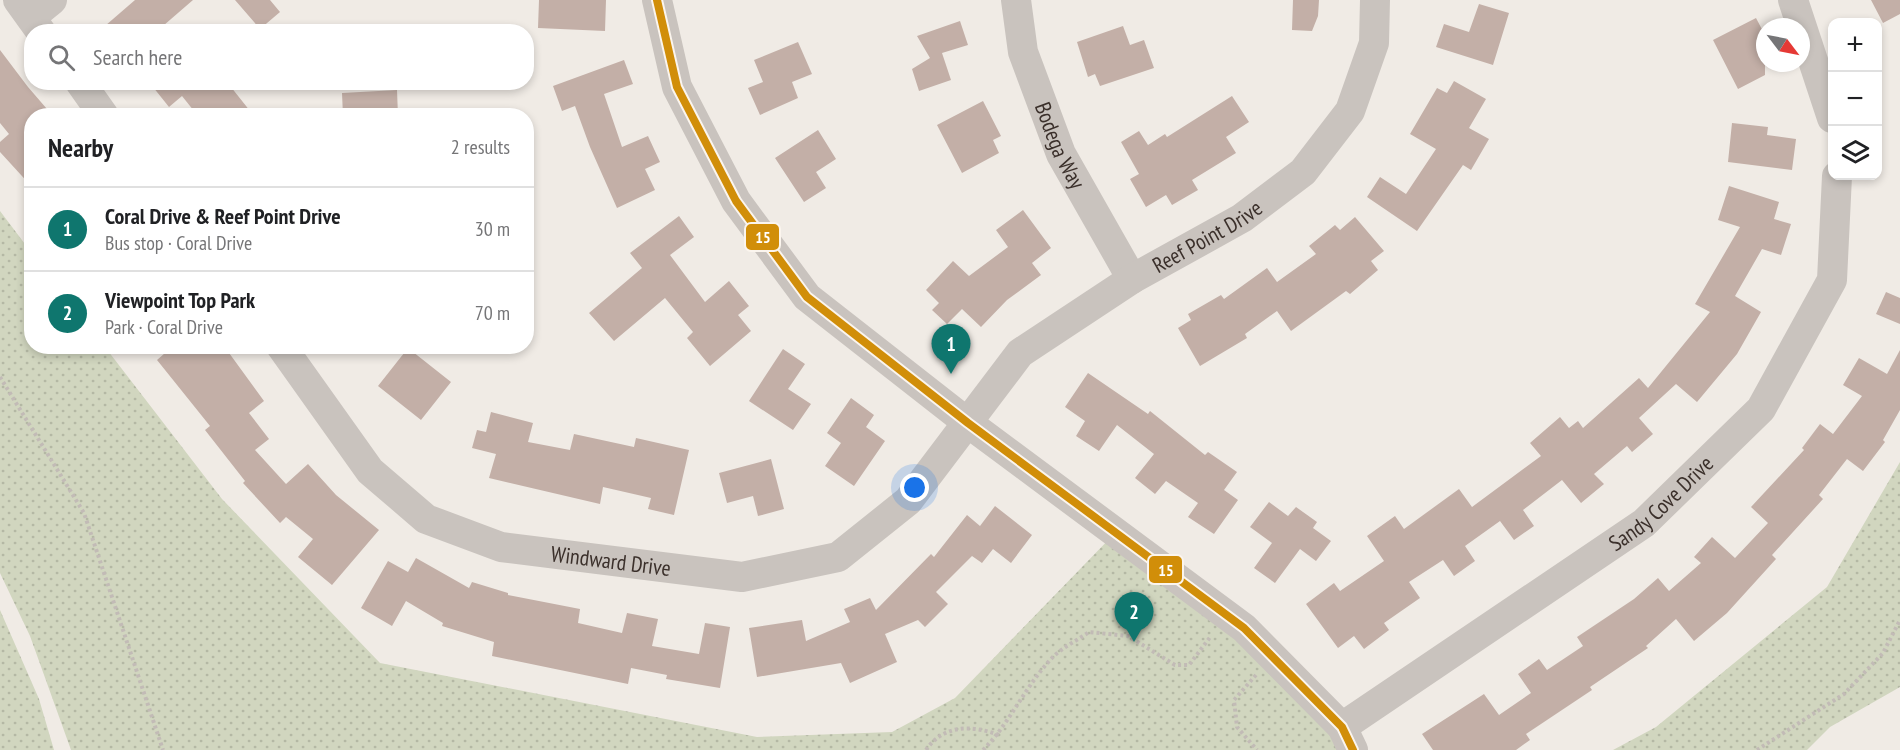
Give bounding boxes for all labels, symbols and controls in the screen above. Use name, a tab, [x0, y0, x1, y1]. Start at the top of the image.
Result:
north arrow	[1756, 18, 1810, 72]
map controls	[1828, 18, 1882, 180]
button: +	[1828, 18, 1882, 72]
search box	[24, 24, 534, 90]
icon: search	[45, 41, 78, 74]
text: Search here	[93, 43, 182, 71]
button: −	[1828, 72, 1882, 126]
street label: Bodega Way	[1029, 98, 1092, 194]
button: layers	[1828, 126, 1882, 180]
text: Nearby	[48, 131, 113, 164]
text: 2 results	[451, 134, 510, 160]
street label: Reef Point Drive	[1147, 194, 1268, 279]
text: Coral Drive & Reef Point Drive	[105, 202, 341, 230]
text: 1	[63, 216, 72, 242]
text: 30 m	[475, 216, 510, 242]
line badge: 15	[745, 223, 780, 251]
text: 15	[755, 227, 771, 247]
text: Bus stop · Coral Drive	[105, 230, 252, 256]
text: Viewpoint Top Park	[105, 286, 255, 314]
text: 2	[63, 300, 72, 326]
text: 70 m	[475, 300, 510, 326]
text: Park · Coral Drive	[105, 314, 223, 340]
pin: 1	[932, 324, 970, 374]
street label: Sandy Cove Drive	[1603, 449, 1719, 557]
your location	[900, 473, 929, 502]
street label: Windward Drive	[549, 539, 673, 582]
line badge: 15	[1148, 555, 1183, 584]
text: 15	[1158, 560, 1174, 580]
pin: 2	[1114, 592, 1154, 642]

